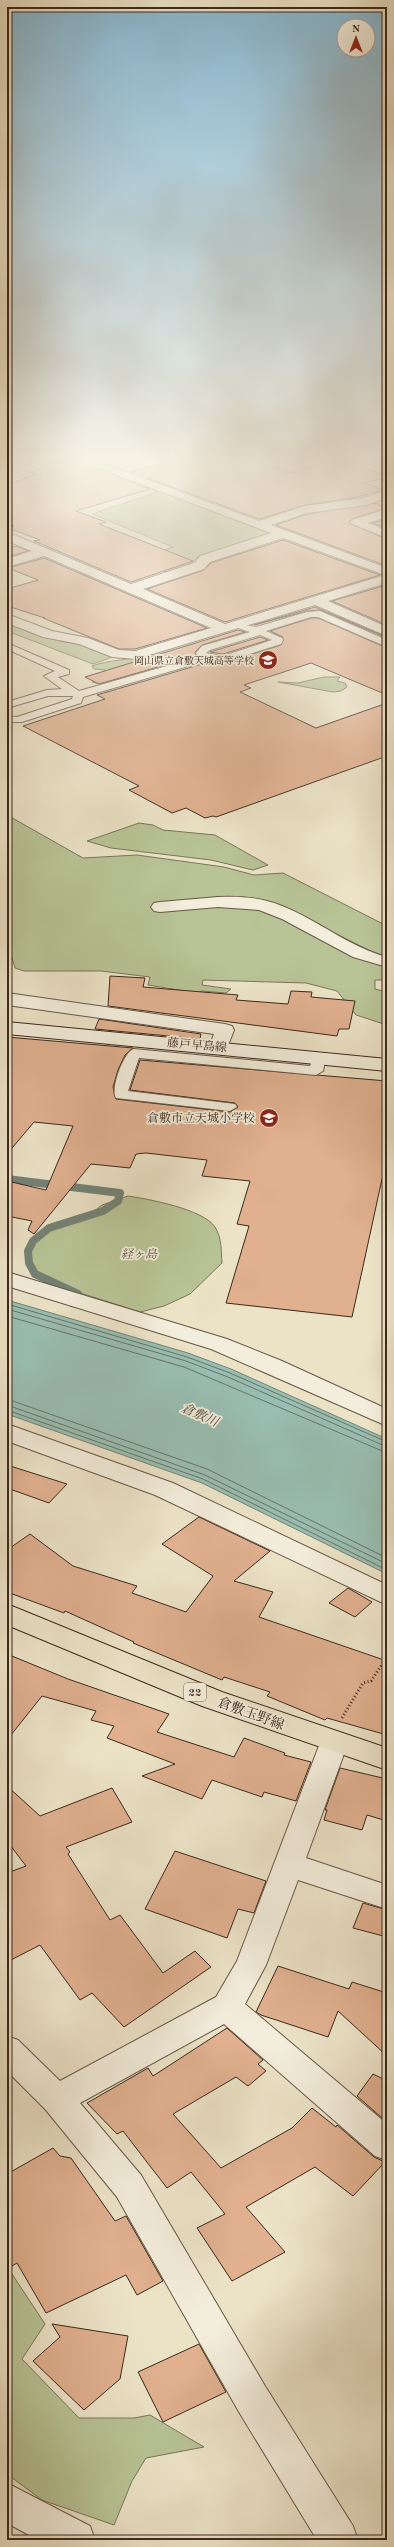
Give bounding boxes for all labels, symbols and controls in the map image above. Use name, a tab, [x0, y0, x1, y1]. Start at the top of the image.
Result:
north arrow	[336, 18, 376, 58]
text: N	[352, 24, 361, 35]
school or university icon: 岡山県立倉敷天城高等学校	[257, 649, 279, 671]
place label: 岡山県立倉敷天城高等学校	[134, 655, 254, 666]
street label: 藤戸早島線	[166, 1035, 228, 1055]
school or university icon: 倉敷市立天城小学校	[258, 1107, 280, 1129]
place label: 倉敷市立天城小学校	[147, 1111, 255, 1125]
park label: 経ヶ島	[121, 1247, 158, 1261]
water label: 倉敷川	[179, 1401, 222, 1430]
road number: 22	[184, 1683, 206, 1701]
street label: 倉敷玉野線	[215, 1694, 286, 1732]

